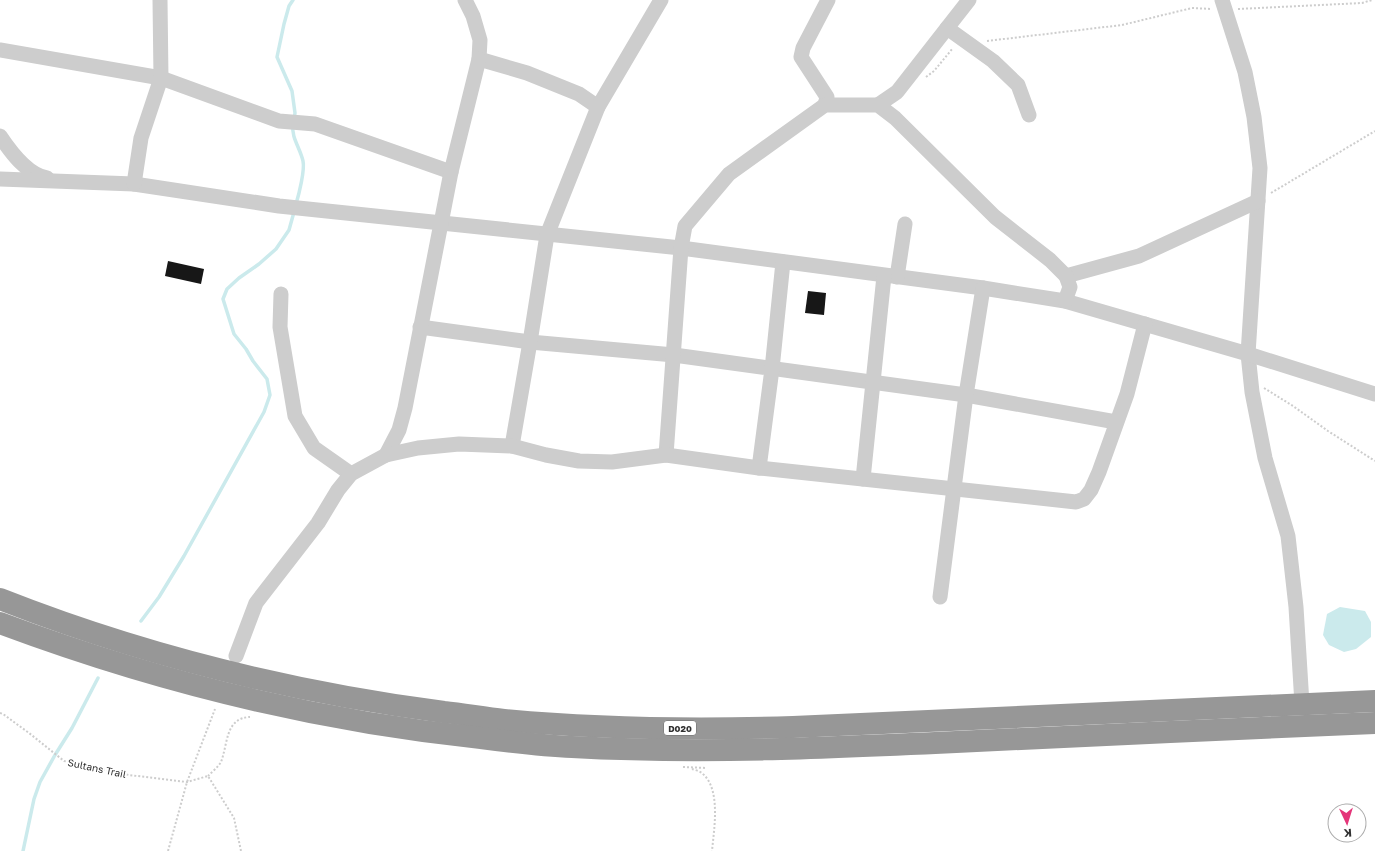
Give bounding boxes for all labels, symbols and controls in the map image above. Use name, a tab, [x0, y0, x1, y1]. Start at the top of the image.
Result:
road number: D020	[664, 721, 696, 735]
street label: Sultans Trail	[67, 756, 127, 780]
north arrow	[1327, 803, 1367, 843]
text: K	[1343, 827, 1352, 840]

